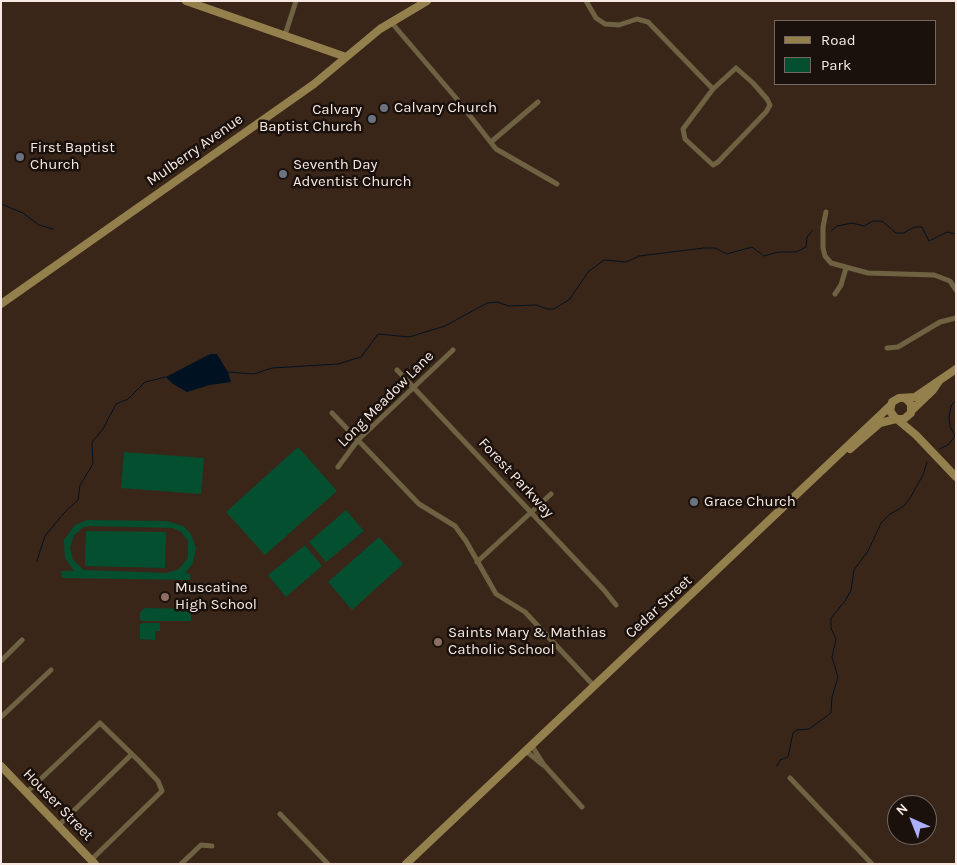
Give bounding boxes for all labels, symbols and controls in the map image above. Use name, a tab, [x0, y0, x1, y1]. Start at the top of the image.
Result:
legend	[774, 20, 937, 85]
text: Road	[821, 31, 856, 49]
text: Park	[821, 56, 851, 74]
place label: Calvary Church	[394, 99, 497, 117]
place label: Calvary Baptist Church	[259, 101, 362, 136]
marker: Calvary Church	[378, 102, 390, 114]
street label: Mulberry Avenue	[143, 110, 247, 190]
marker: Calvary Baptist Church	[366, 113, 378, 125]
place label: First Baptist Church	[30, 139, 115, 174]
marker: First Baptist Church	[14, 151, 26, 163]
place label: Seventh Day Adventist Church	[293, 156, 412, 191]
marker: Seventh Day Adventist Church	[277, 168, 289, 180]
street label: Long Meadow Lane	[334, 347, 438, 451]
street label: Forest Parkway	[475, 434, 557, 522]
place label: Grace Church	[704, 493, 796, 511]
marker: Grace Church	[688, 496, 700, 508]
street label: Cedar Street	[622, 572, 696, 642]
place label: Muscatine High School	[175, 579, 257, 614]
marker: Muscatine High School	[159, 591, 171, 603]
place label: Saints Mary & Mathias Catholic School	[448, 624, 606, 659]
marker: Saints Mary & Mathias Catholic School	[432, 636, 444, 648]
street label: Houser Street	[19, 765, 97, 845]
north arrow	[887, 795, 937, 845]
text: N	[892, 800, 911, 819]

